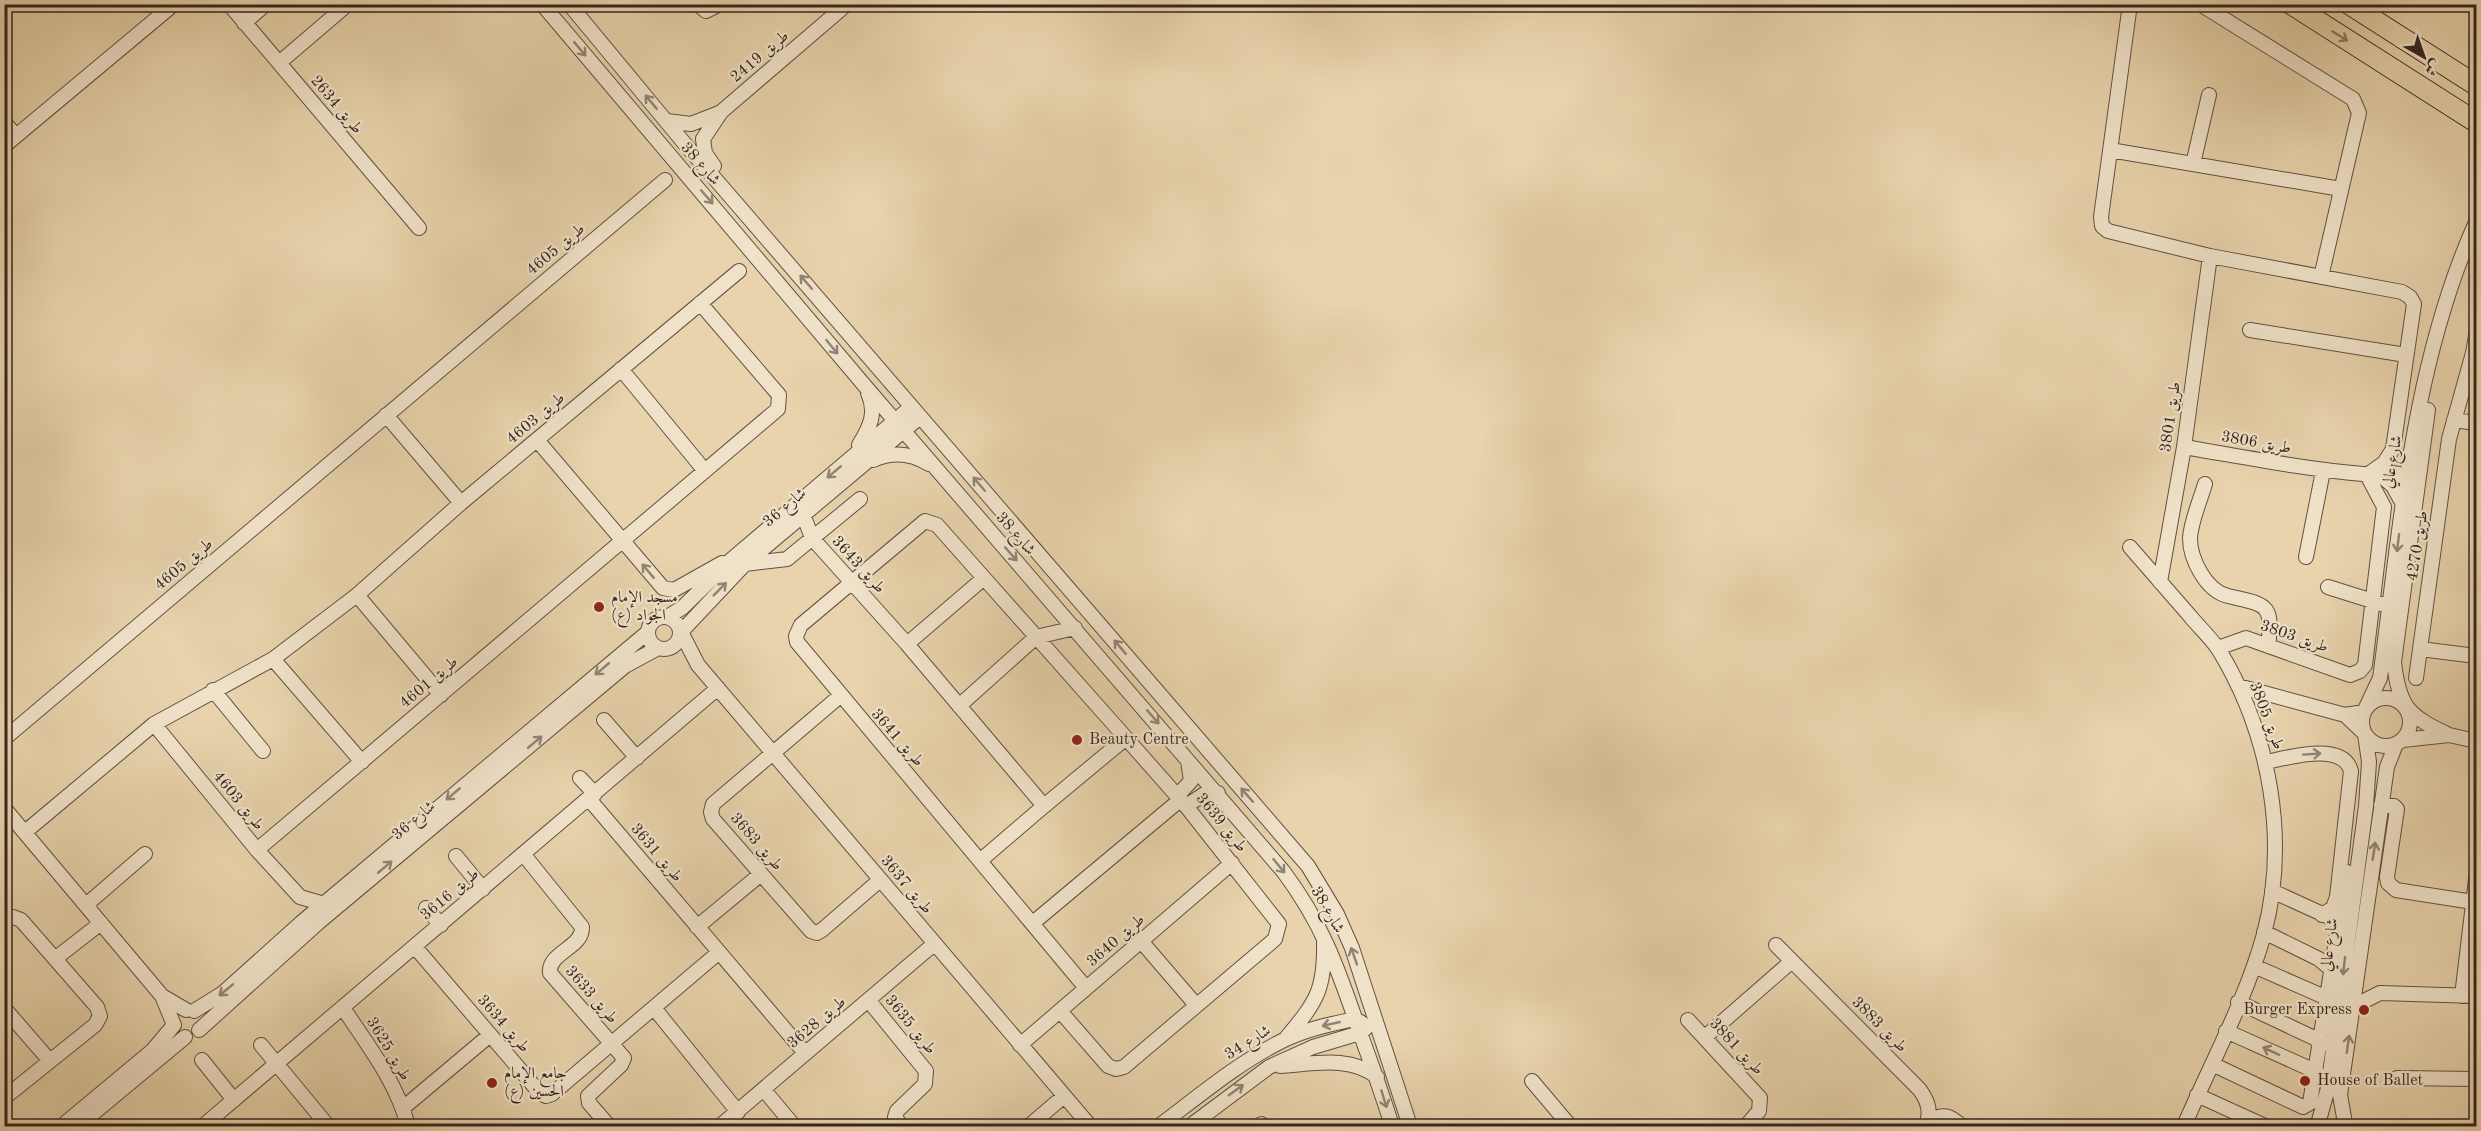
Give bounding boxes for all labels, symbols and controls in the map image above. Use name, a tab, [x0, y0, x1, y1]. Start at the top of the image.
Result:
north arrow	[2394, 27, 2454, 87]
street label: طريق 2419	[728, 28, 793, 87]
one-way arrow	[2331, 30, 2348, 42]
one-way arrow	[573, 41, 587, 56]
text: ش	[2421, 56, 2444, 78]
street label: طريق 2634	[306, 73, 365, 138]
one-way arrow	[644, 95, 658, 110]
street label: شارع 38	[674, 140, 723, 191]
one-way arrow	[700, 189, 714, 204]
street label: طريق 4605	[524, 221, 589, 280]
one-way arrow	[799, 274, 812, 290]
one-way arrow	[826, 338, 839, 354]
street label: طريق 3801	[2158, 381, 2185, 453]
street label: طريق 4603	[504, 390, 569, 449]
street label: طريق 3806	[2220, 429, 2292, 458]
street label: شارع عالي	[2380, 434, 2409, 491]
one-way arrow	[827, 465, 842, 479]
one-way arrow	[972, 476, 986, 491]
street label: شارع 36	[760, 486, 812, 534]
street label: شارع 38	[989, 510, 1038, 561]
street label: طريق 4270	[2405, 510, 2432, 582]
one-way arrow	[2392, 532, 2403, 552]
street label: طريق 3643	[828, 533, 888, 597]
street label: طريق 4605	[152, 536, 217, 595]
one-way arrow	[1004, 546, 1018, 561]
one-way arrow	[641, 564, 655, 579]
one-way arrow	[712, 582, 727, 596]
place label: مسجد الإمام الجواد (ع)	[611, 590, 678, 628]
marker: مسجد الإمام الجواد (ع)	[592, 600, 606, 614]
street label: طريق 3803	[2258, 618, 2330, 657]
one-way arrow	[1113, 640, 1127, 655]
street label: طريق 4601	[397, 654, 462, 713]
one-way arrow	[595, 662, 611, 675]
street label: طريق 3805	[2245, 680, 2286, 752]
street label: طريق 3641	[867, 706, 926, 771]
one-way arrow	[1146, 709, 1159, 725]
place label: Beauty Centre	[1089, 732, 1189, 748]
marker: Beauty Centre	[1070, 733, 1084, 747]
one-way arrow	[526, 735, 542, 748]
one-way arrow	[2302, 749, 2322, 760]
street label: طريق 4603	[209, 768, 267, 834]
one-way arrow	[446, 787, 461, 801]
one-way arrow	[1240, 788, 1254, 803]
street label: طريق 3639	[1192, 790, 1250, 856]
street label: شارع 36	[389, 799, 441, 847]
street label: طريق 3683	[726, 810, 785, 875]
street label: طريق 3631	[626, 821, 685, 886]
one-way arrow	[2369, 842, 2380, 861]
street label: طريق 3637	[876, 853, 935, 918]
one-way arrow	[1272, 858, 1286, 873]
one-way arrow	[377, 860, 392, 874]
street label: طريق 3616	[418, 866, 483, 925]
street label: شارع 38	[1304, 884, 1347, 938]
street label: طريق 3640	[1084, 912, 1149, 971]
street label: شارع عالي	[2319, 917, 2345, 973]
one-way arrow	[1348, 947, 1359, 966]
one-way arrow	[2338, 955, 2349, 975]
street label: طريق 3633	[561, 963, 620, 1028]
one-way arrow	[219, 983, 234, 997]
street label: طريق 3634	[473, 992, 532, 1057]
street label: طريق 3635	[881, 992, 939, 1058]
street label: طريق 3628	[785, 994, 850, 1053]
street label: طريق 3883	[1848, 994, 1910, 1056]
place label: Burger Express	[2243, 1002, 2352, 1018]
marker: Burger Express	[2357, 1003, 2371, 1017]
street label: طريق 3625	[362, 1015, 413, 1084]
street label: طريق 3881	[1705, 1016, 1766, 1079]
one-way arrow	[1322, 1019, 1341, 1031]
street label: شارع 34	[1222, 1023, 1276, 1067]
one-way arrow	[2343, 1035, 2354, 1055]
one-way arrow	[2263, 1045, 2281, 1057]
place label: جامع الإمام الحسين (ع)	[504, 1066, 567, 1104]
place label: House of Ballet	[2317, 1073, 2424, 1089]
marker: House of Ballet	[2298, 1074, 2312, 1088]
marker: جامع الإمام الحسين (ع)	[485, 1076, 499, 1090]
one-way arrow	[1227, 1084, 1243, 1096]
one-way arrow	[1379, 1089, 1390, 1108]

